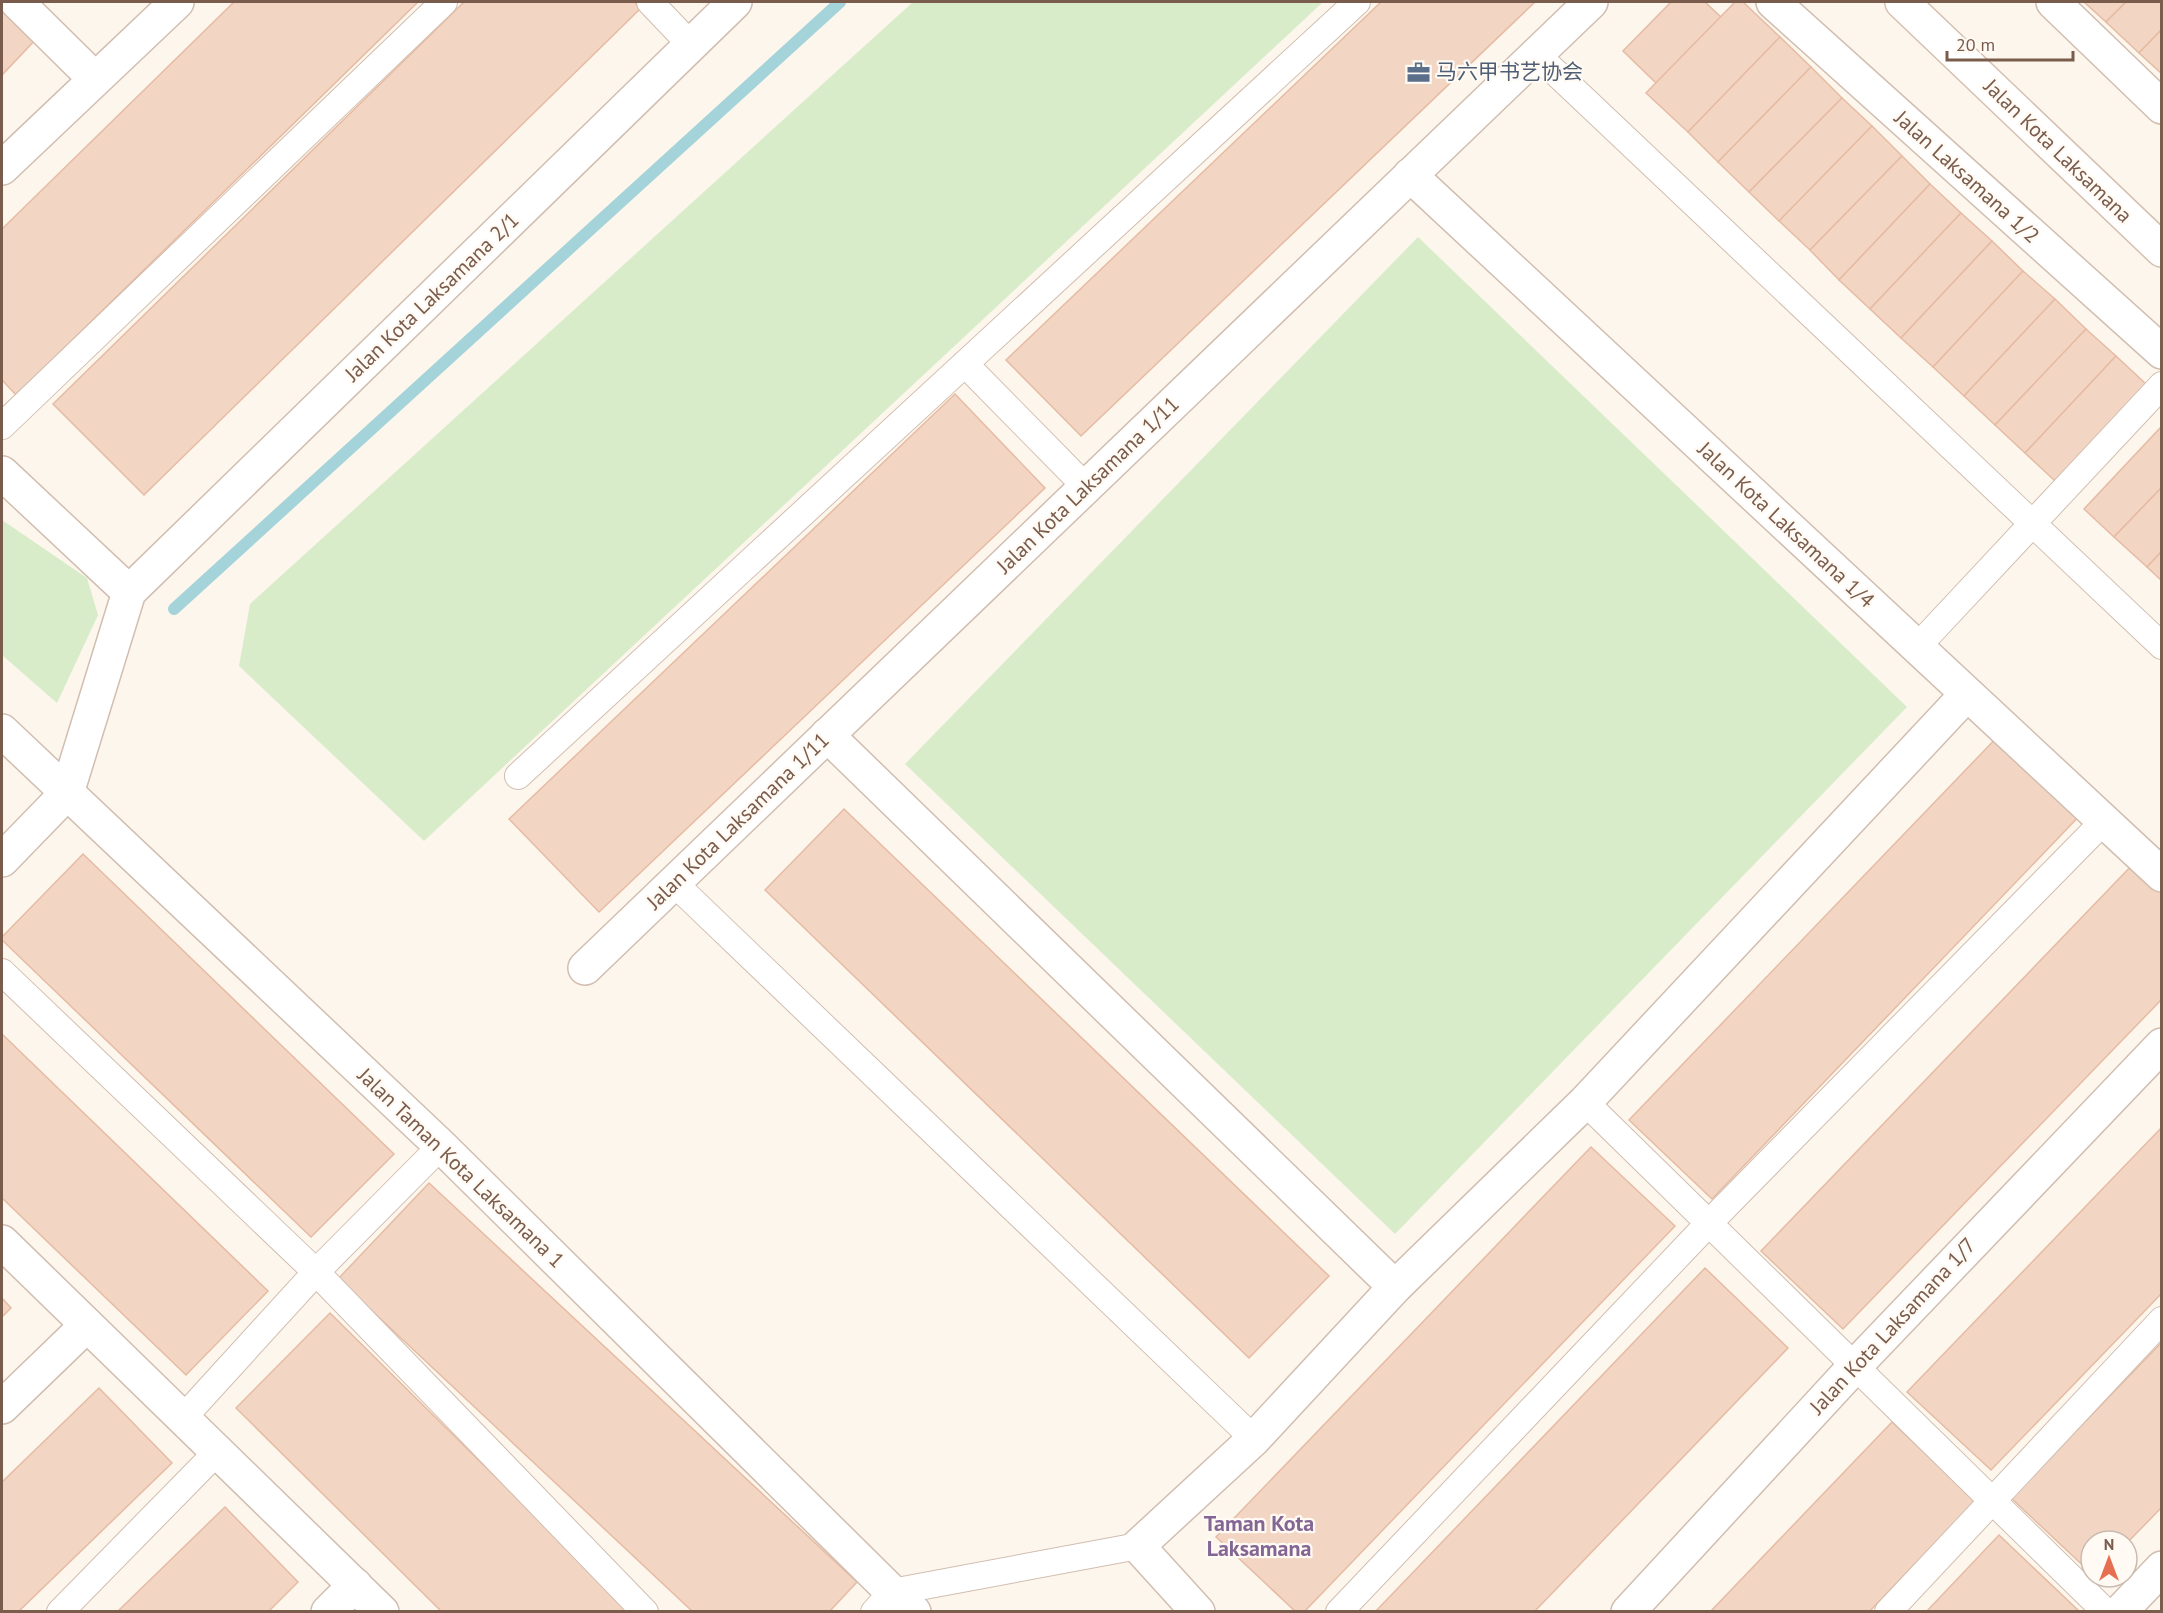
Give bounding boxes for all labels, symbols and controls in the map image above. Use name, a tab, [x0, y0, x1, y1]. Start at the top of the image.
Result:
scale bar	[1947, 24, 2073, 62]
text: 20 m	[1956, 33, 1995, 56]
place label: 马六甲书艺协会	[1436, 58, 1583, 85]
office icon: 马六甲书艺协会	[1405, 59, 1431, 85]
street label: Jalan Kota Laksamana	[1978, 72, 2138, 228]
street label: Jalan Laksamana 1/2	[1889, 104, 2045, 249]
street label: Jalan Kota Laksamana 2/1	[338, 206, 524, 388]
street label: Jalan Kota Laksamana 1/11	[990, 390, 1185, 580]
street label: Jalan Kota Laksamana 1/4	[1692, 435, 1880, 614]
street label: Jalan Kota Laksamana 1/11	[640, 726, 835, 916]
street label: Jalan Taman Kota Laksamana 1	[352, 1061, 570, 1273]
street label: Jalan Kota Laksamana 1/7	[1803, 1232, 1982, 1420]
district label: Taman Kota Laksamana	[1204, 1509, 1314, 1562]
north arrow	[2079, 1529, 2139, 1589]
text: N	[2104, 1534, 2114, 1554]

